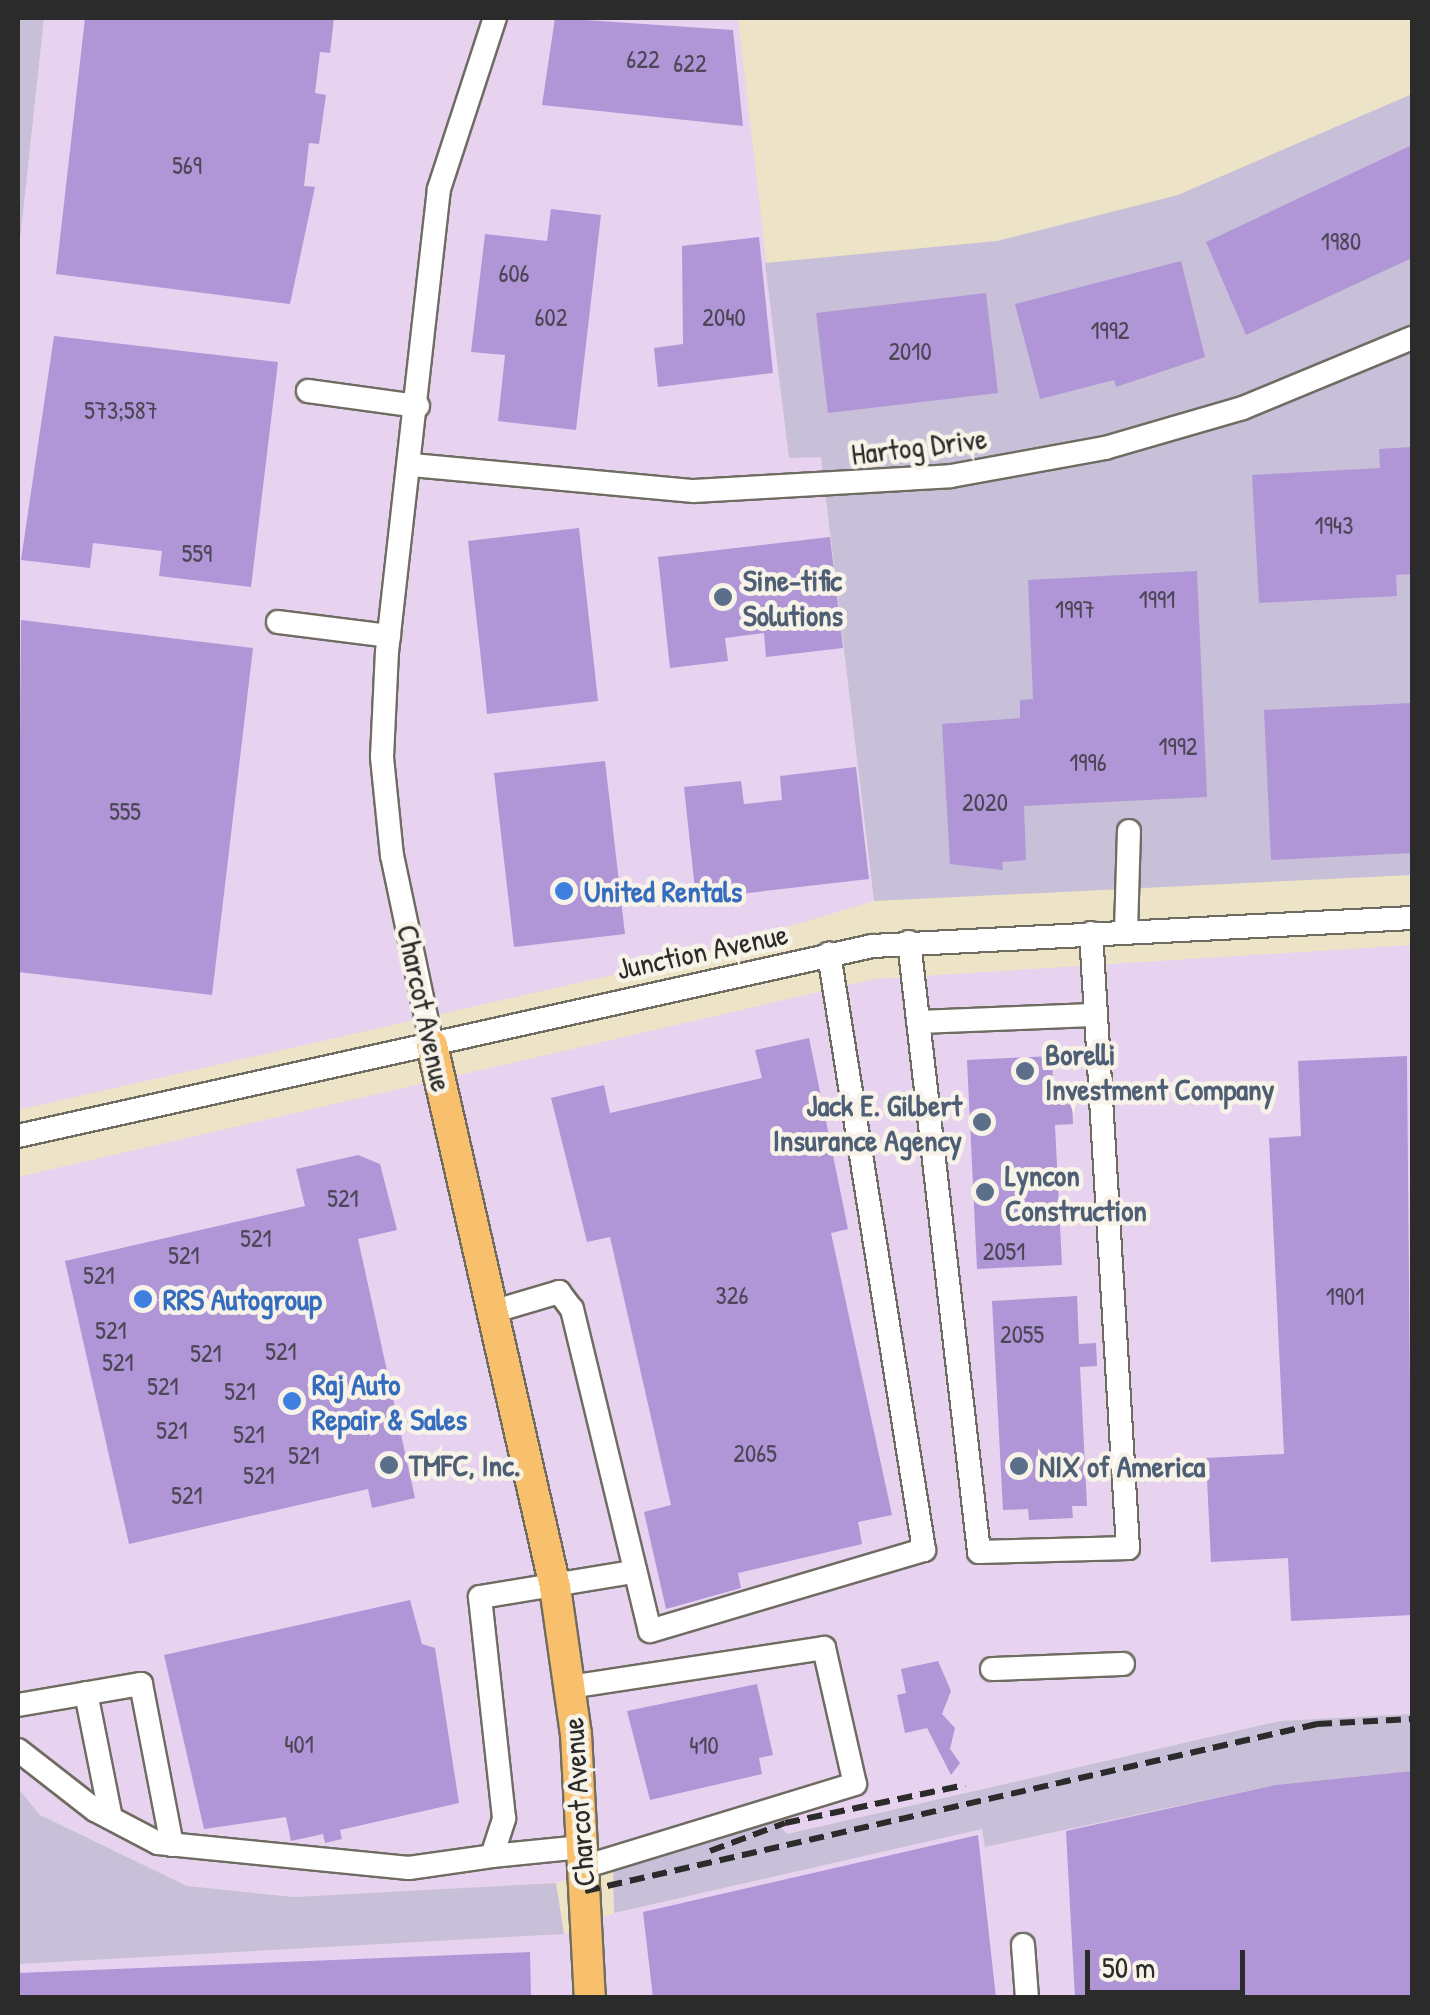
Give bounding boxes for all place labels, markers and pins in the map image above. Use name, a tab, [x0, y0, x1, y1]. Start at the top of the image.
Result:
place label: Sine-tific Solutions	[743, 562, 843, 632]
marker: Sine-tific Solutions	[712, 586, 734, 608]
place label: United Rentals	[584, 873, 742, 909]
marker: United Rentals	[553, 880, 575, 902]
place label: Borelli Investment Company	[1045, 1036, 1274, 1106]
marker: Borelli Investment Company	[1014, 1060, 1036, 1082]
place label: Jack E. Gilbert Insurance Agency	[773, 1087, 962, 1158]
marker: Jack E. Gilbert Insurance Agency	[971, 1111, 993, 1133]
place label: Lyncon Construction	[1005, 1157, 1147, 1228]
marker: Lyncon Construction	[974, 1181, 996, 1203]
place label: RRS Autogroup	[163, 1281, 322, 1317]
marker: RRS Autogroup	[132, 1288, 154, 1310]
place label: Raj Auto Repair & Sales	[312, 1366, 467, 1436]
marker: Raj Auto Repair & Sales	[281, 1390, 303, 1412]
place label: TMFC, Inc.	[409, 1447, 520, 1483]
place label: NIX of America	[1039, 1448, 1205, 1484]
marker: TMFC, Inc.	[378, 1454, 400, 1476]
marker: NIX of America	[1008, 1455, 1030, 1477]

